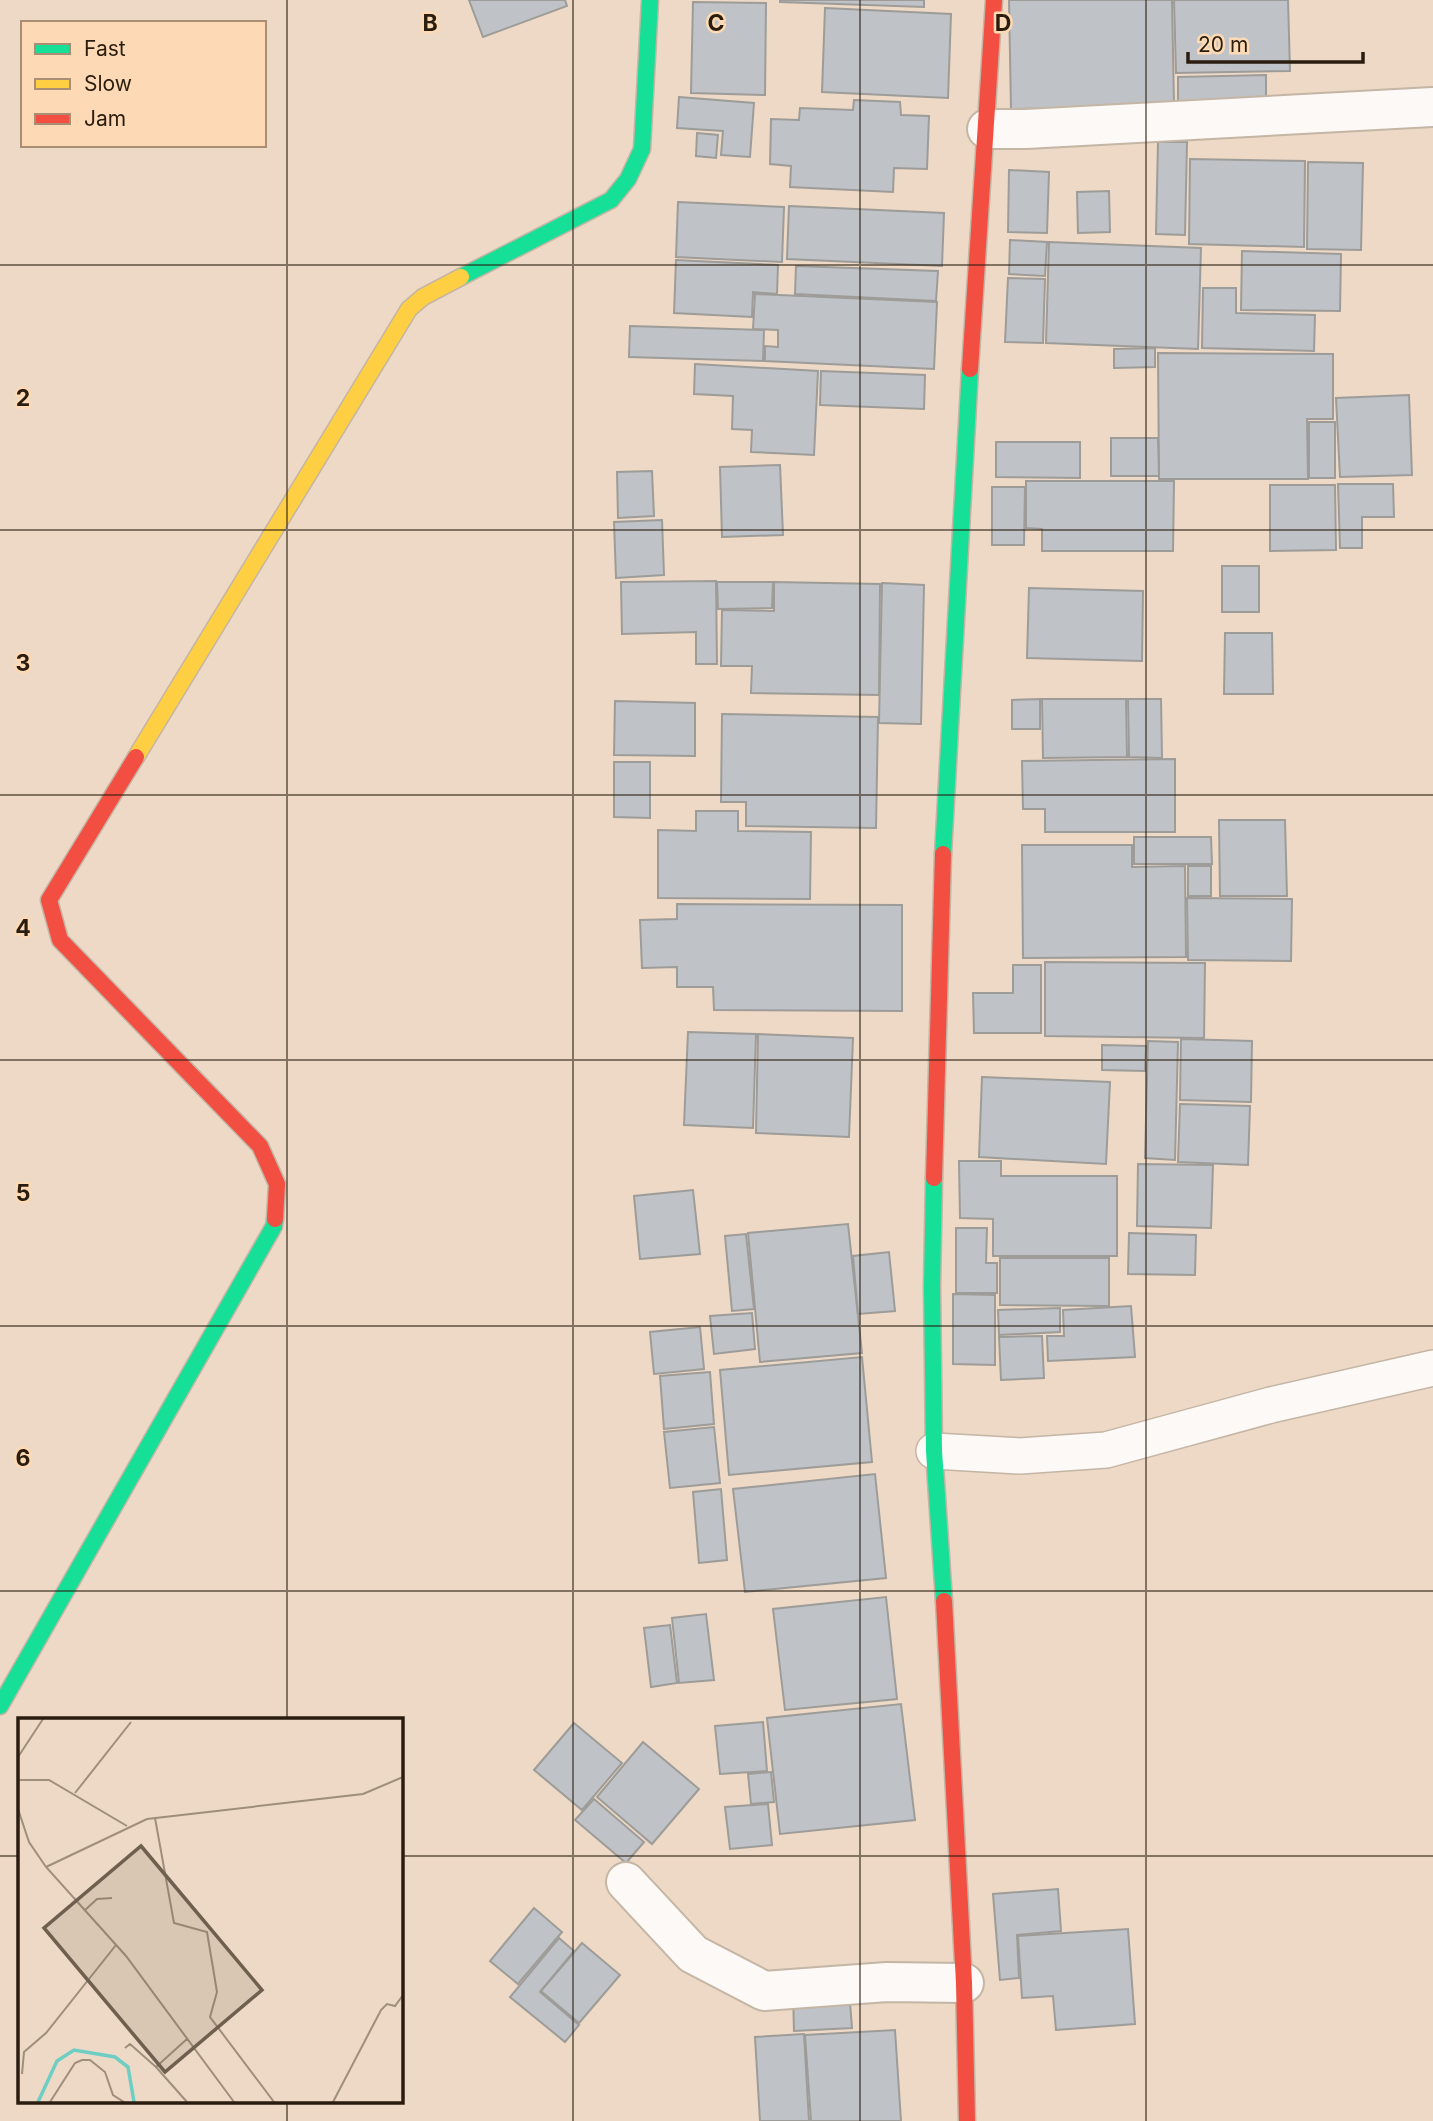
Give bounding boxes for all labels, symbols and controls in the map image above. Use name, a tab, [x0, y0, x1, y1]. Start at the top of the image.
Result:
text: B	[422, 9, 438, 37]
text: C	[707, 9, 725, 37]
text: D	[995, 9, 1011, 37]
legend	[21, 21, 266, 147]
scale bar	[1188, 21, 1363, 65]
text: 20 m	[1198, 32, 1248, 57]
text: Fast	[84, 36, 126, 61]
text: Slow	[84, 71, 132, 96]
text: Jam	[84, 106, 126, 131]
text: 2	[16, 384, 30, 412]
text: 3	[16, 649, 30, 677]
text: 4	[15, 914, 31, 942]
text: 5	[16, 1179, 30, 1207]
text: 6	[16, 1444, 30, 1472]
inset map	[18, 1718, 402, 2104]

